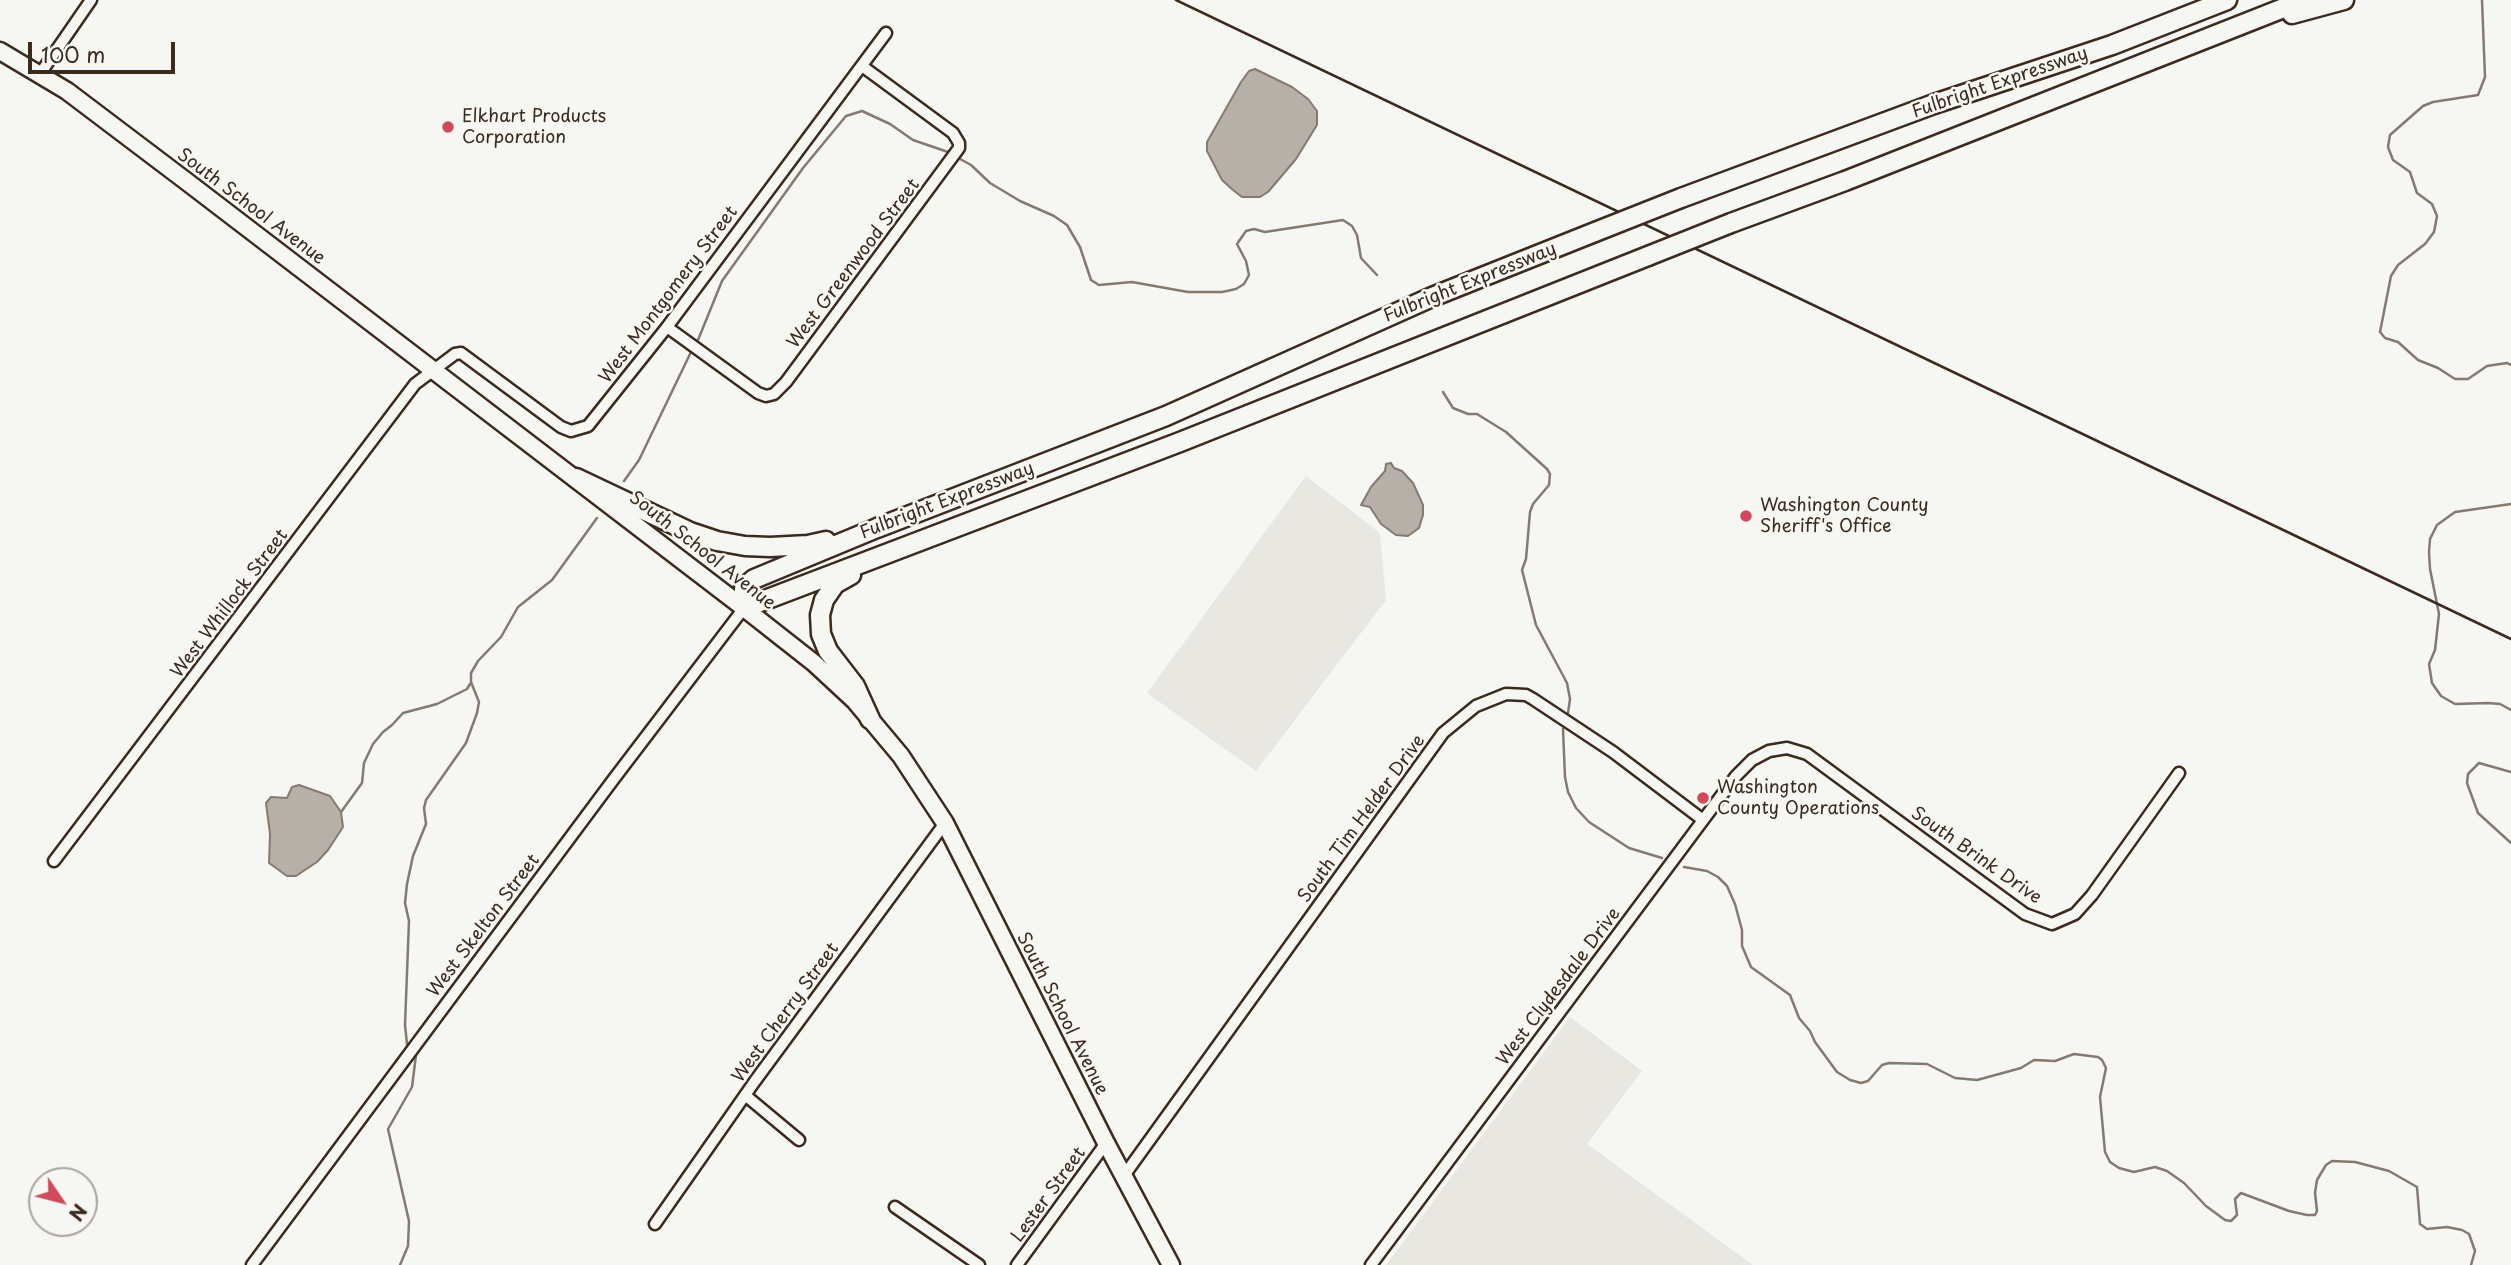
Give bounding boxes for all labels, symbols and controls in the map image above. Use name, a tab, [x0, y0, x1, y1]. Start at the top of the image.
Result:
scale bar	[32, 28, 178, 72]
text: 100 m	[41, 38, 105, 70]
street label: Fulbright Expressway	[1909, 43, 2091, 123]
place label: Elkhart Products Corporation	[462, 106, 606, 148]
marker: Elkhart Products Corporation	[440, 119, 456, 135]
street label: South School Avenue	[173, 144, 329, 270]
street label: West Greenwood Street	[783, 175, 925, 353]
street label: West Montgomery Street	[595, 202, 743, 388]
street label: Fulbright Expressway	[1380, 238, 1560, 328]
street label: Fulbright Expressway	[857, 458, 1037, 544]
street label: South School Avenue	[625, 487, 779, 615]
place label: Washington County Sheriff's Office	[1760, 495, 1929, 538]
marker: Washington County Sheriff's Office	[1738, 508, 1754, 524]
street label: West Whillock Street	[167, 525, 293, 683]
street label: South Tim Helder Drive	[1294, 731, 1430, 907]
place label: Washington County Operations	[1717, 777, 1879, 820]
marker: Washington County Operations	[1695, 790, 1711, 806]
street label: South Brink Drive	[1907, 803, 2045, 909]
street label: West Skelton Street	[423, 850, 545, 1002]
street label: West Clydesdale Drive	[1493, 904, 1625, 1070]
street label: South School Avenue	[1012, 929, 1112, 1099]
street label: West Cherry Street	[728, 939, 844, 1087]
street label: Lester Street	[1007, 1143, 1091, 1247]
north arrow	[28, 1167, 98, 1237]
text: N	[63, 1199, 94, 1227]

